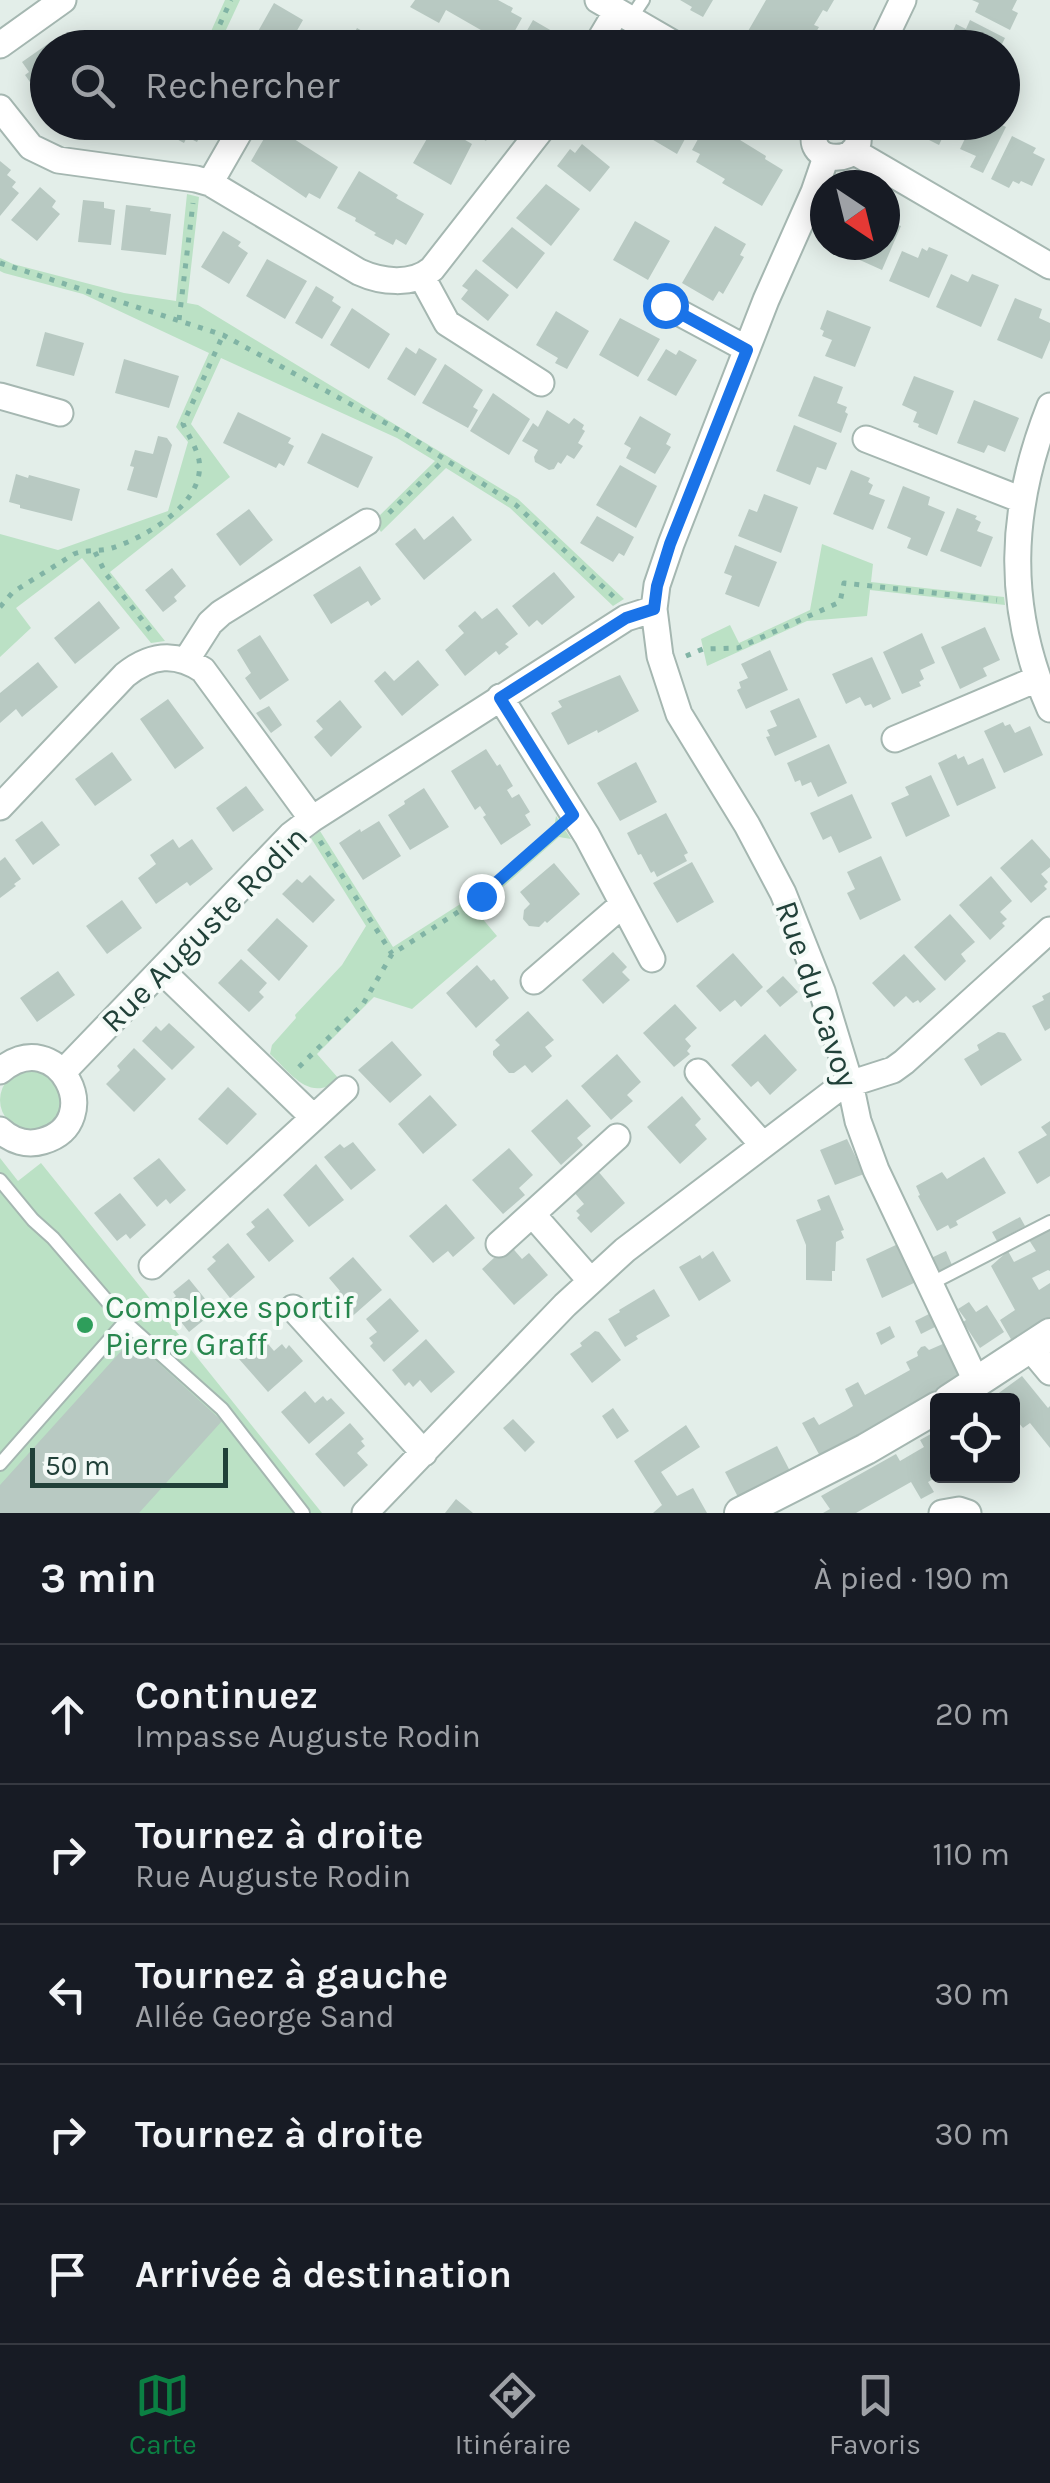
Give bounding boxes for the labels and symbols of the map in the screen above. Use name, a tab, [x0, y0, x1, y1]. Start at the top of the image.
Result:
north arrow	[810, 170, 900, 260]
route start	[643, 283, 689, 329]
street label: Rue Auguste Rodin	[94, 819, 315, 1040]
route end	[459, 874, 505, 920]
street label: Rue du Cavoy	[767, 896, 866, 1092]
place label: Complexe sportif Pierre Graff	[105, 1289, 355, 1363]
marker: Complexe sportif Pierre Graff	[74, 1314, 96, 1336]
scale bar	[30, 1443, 228, 1488]

